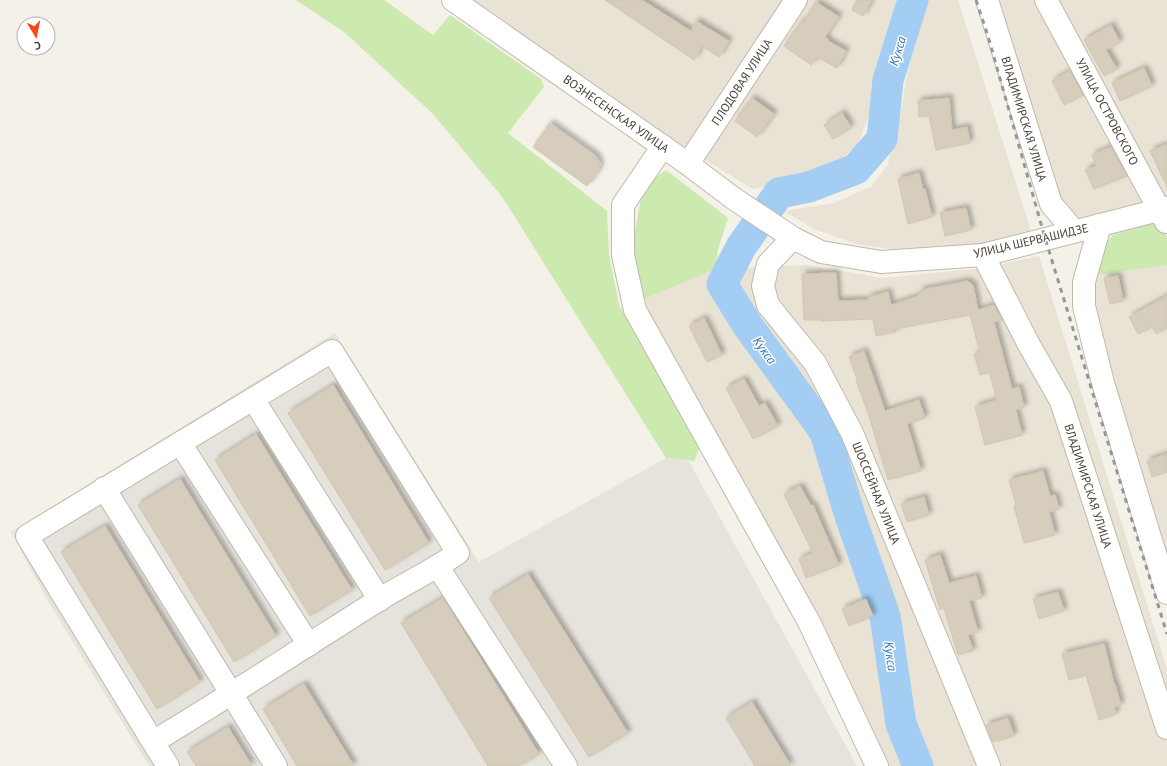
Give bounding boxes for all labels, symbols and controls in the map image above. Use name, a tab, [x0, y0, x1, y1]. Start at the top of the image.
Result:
north arrow	[16, 16, 56, 56]
water label: Кукса	[885, 34, 910, 68]
street label: ПЛОДОВАЯ УЛИЦА	[708, 36, 775, 128]
text: С	[33, 38, 42, 53]
street label: ВЛАДИМИРСКАЯ УЛИЦА	[998, 55, 1051, 183]
street label: УЛИЦА ОСТРОВСКОГО	[1073, 56, 1142, 168]
street label: ВОЗНЕСЕНСКАЯ УЛИЦА	[561, 71, 672, 156]
street label: УЛИЦА ШЕРВАШИДЗЕ	[972, 220, 1090, 261]
water label: Кукса	[749, 333, 781, 368]
street label: ВЛАДИМИРСКАЯ УЛИЦА	[1061, 422, 1116, 550]
street label: ШОССЕЙНАЯ УЛИЦА	[849, 440, 904, 546]
water label: Кукса	[880, 640, 901, 673]

